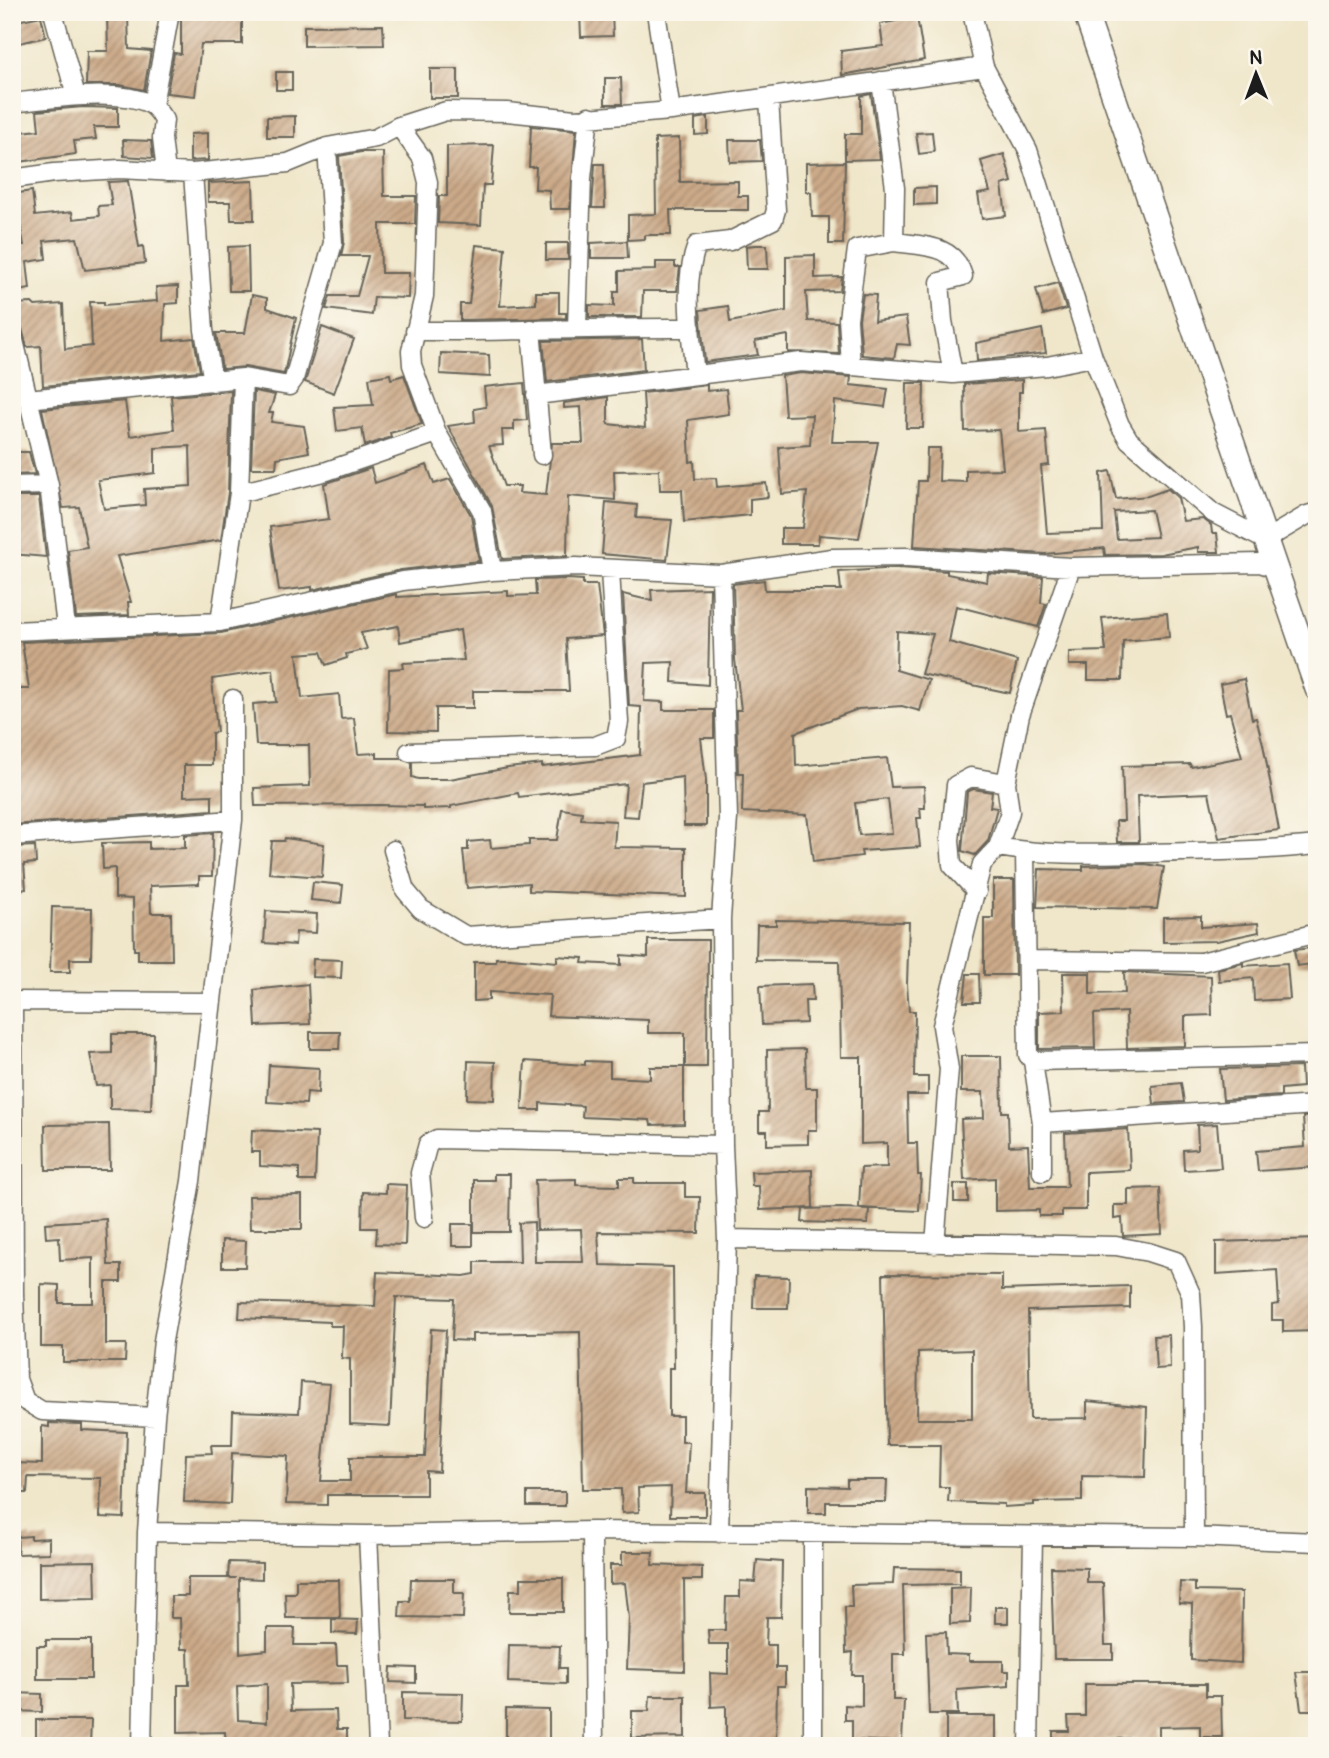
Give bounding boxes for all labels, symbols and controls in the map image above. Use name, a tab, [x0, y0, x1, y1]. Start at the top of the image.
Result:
north arrow	[1220, 38, 1290, 108]
text: N	[1249, 46, 1262, 70]

